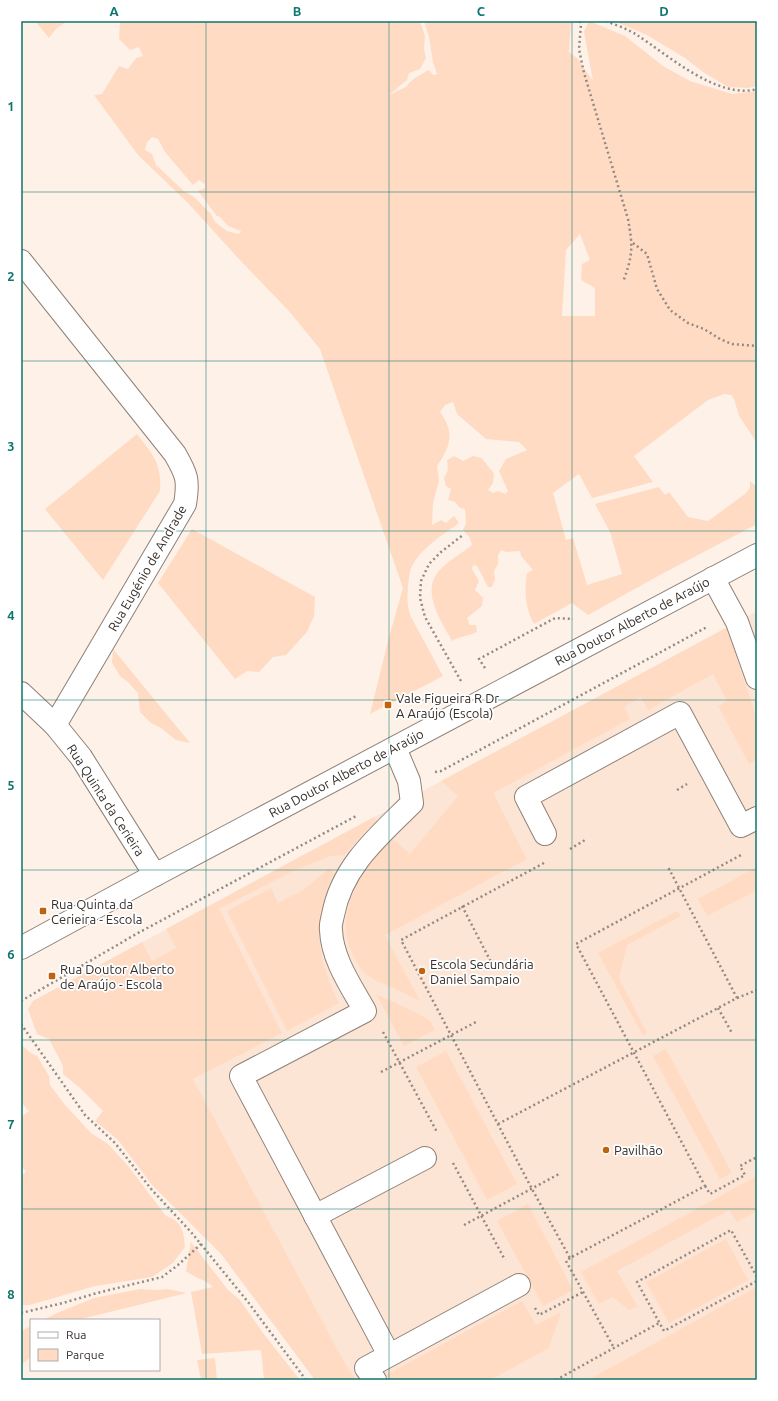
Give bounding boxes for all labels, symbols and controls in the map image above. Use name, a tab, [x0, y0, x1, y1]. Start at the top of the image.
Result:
text: A	[109, 4, 119, 18]
text: B	[293, 4, 302, 18]
text: C	[477, 4, 486, 18]
text: D	[659, 4, 669, 18]
text: 1	[7, 99, 15, 113]
text: 2	[7, 269, 15, 283]
text: 3	[7, 439, 15, 453]
street label: Rua Eugénio de Andrade	[105, 502, 189, 634]
street label: Rua Doutor Alberto de Araújo	[552, 574, 712, 668]
text: 4	[7, 608, 15, 622]
place label: Vale Figueira R Dr A Araújo (Escola)	[396, 691, 499, 721]
marker: Vale Figueira R Dr A Araújo (Escola)	[383, 700, 393, 710]
street label: Rua Doutor Alberto de Araújo	[266, 726, 426, 820]
street label: Rua Quinta da Cerieira	[64, 741, 147, 859]
text: 5	[7, 778, 15, 792]
place label: Rua Quinta da Cerieira - Escola	[51, 897, 143, 926]
marker: Rua Quinta da Cerieira - Escola	[38, 906, 48, 916]
text: 6	[7, 947, 15, 961]
place label: Escola Secundária Daniel Sampaio	[430, 957, 534, 986]
place label: Rua Doutor Alberto de Araújo - Escola	[60, 962, 174, 991]
marker: Escola Secundária Daniel Sampaio	[417, 966, 427, 976]
marker: Rua Doutor Alberto de Araújo - Escola	[47, 971, 57, 981]
text: 7	[7, 1117, 15, 1131]
place label: Pavilhão	[614, 1143, 663, 1157]
marker: Pavilhão	[601, 1145, 611, 1155]
text: 8	[7, 1287, 15, 1301]
legend	[30, 1319, 160, 1371]
text: Rua	[66, 1328, 87, 1341]
text: Parque	[66, 1348, 104, 1361]

